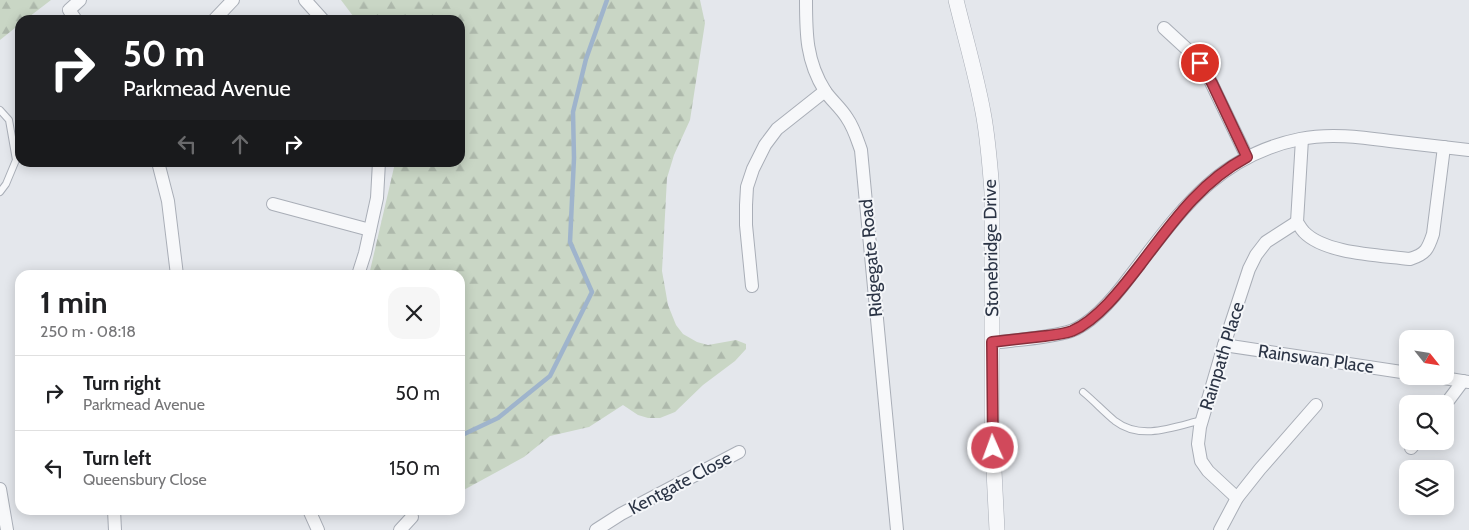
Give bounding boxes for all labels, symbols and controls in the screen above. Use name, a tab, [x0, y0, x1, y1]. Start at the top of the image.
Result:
text: 50 m	[123, 32, 205, 75]
icon: right	[40, 35, 105, 100]
pin	[1179, 42, 1221, 84]
icon: arrive	[1186, 49, 1214, 77]
text: Parkmead Avenue	[123, 75, 291, 102]
icon: left	[173, 130, 201, 158]
icon: ahead	[226, 130, 254, 158]
icon: right	[279, 130, 307, 158]
street label: Stonebridge Drive	[979, 179, 1003, 317]
street label: Ridgegate Road	[855, 198, 887, 318]
text: 1 min	[40, 284, 108, 321]
button: close	[388, 287, 440, 339]
street label: Rainpath Place	[1195, 299, 1249, 413]
text: 250 m · 08:18	[40, 322, 136, 341]
north arrow	[1399, 330, 1454, 385]
map controls	[1399, 330, 1454, 515]
street label: Rainswan Place	[1257, 340, 1375, 378]
text: Turn right	[83, 372, 161, 395]
icon: right	[40, 379, 68, 407]
text: 50 m	[396, 382, 440, 405]
text: Parkmead Avenue	[83, 395, 205, 414]
button: search	[1399, 395, 1454, 450]
position arrow	[966, 421, 1018, 473]
text: Turn left	[83, 447, 151, 470]
street label: Kentgate Close	[625, 447, 735, 519]
icon: left	[40, 454, 68, 482]
text: 150 m	[389, 457, 440, 480]
button: layers	[1399, 460, 1454, 515]
text: Queensbury Close	[83, 470, 207, 489]

